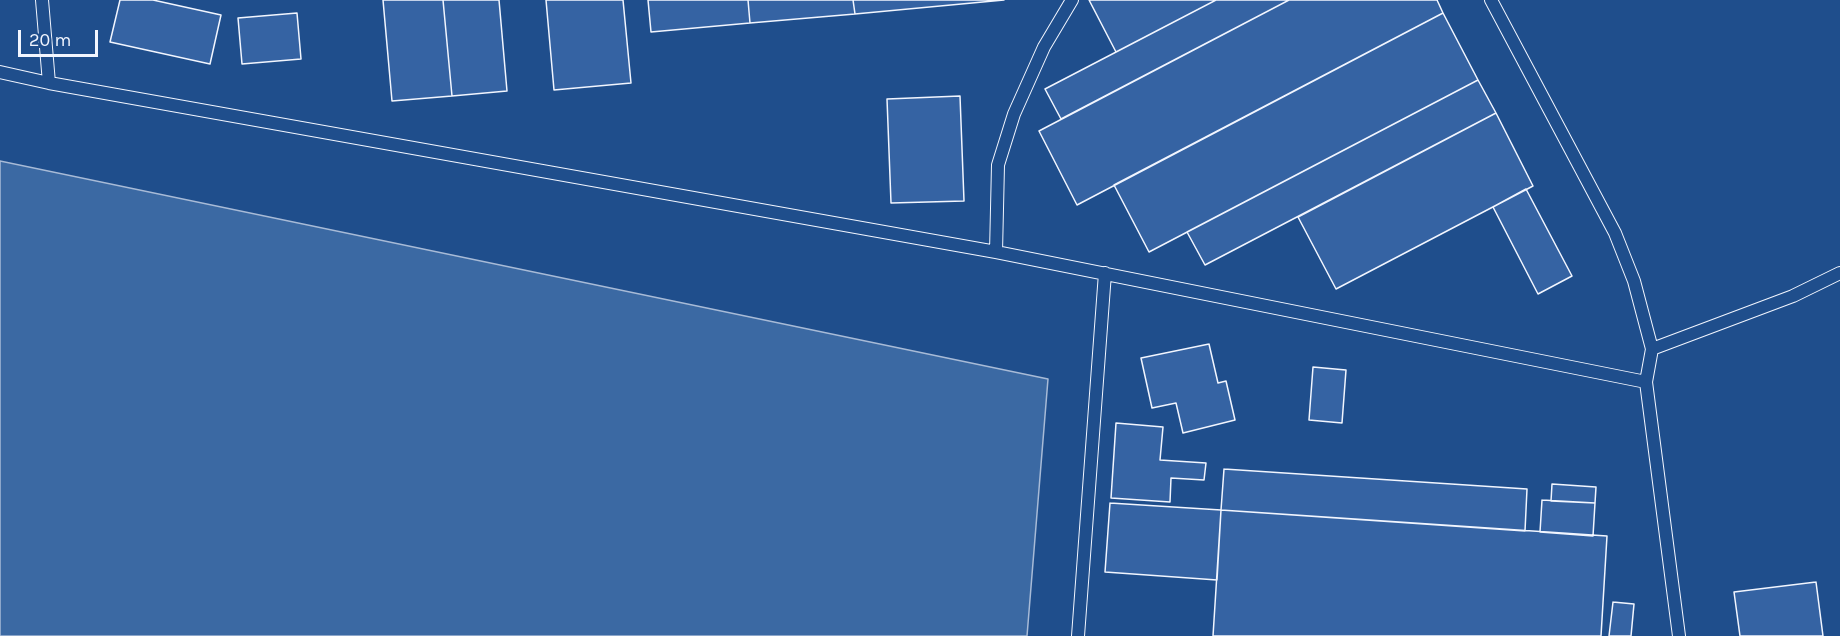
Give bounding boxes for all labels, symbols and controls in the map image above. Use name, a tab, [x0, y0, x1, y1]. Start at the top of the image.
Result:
scale bar	[21, 18, 100, 56]
text: 20 m	[29, 29, 71, 51]

